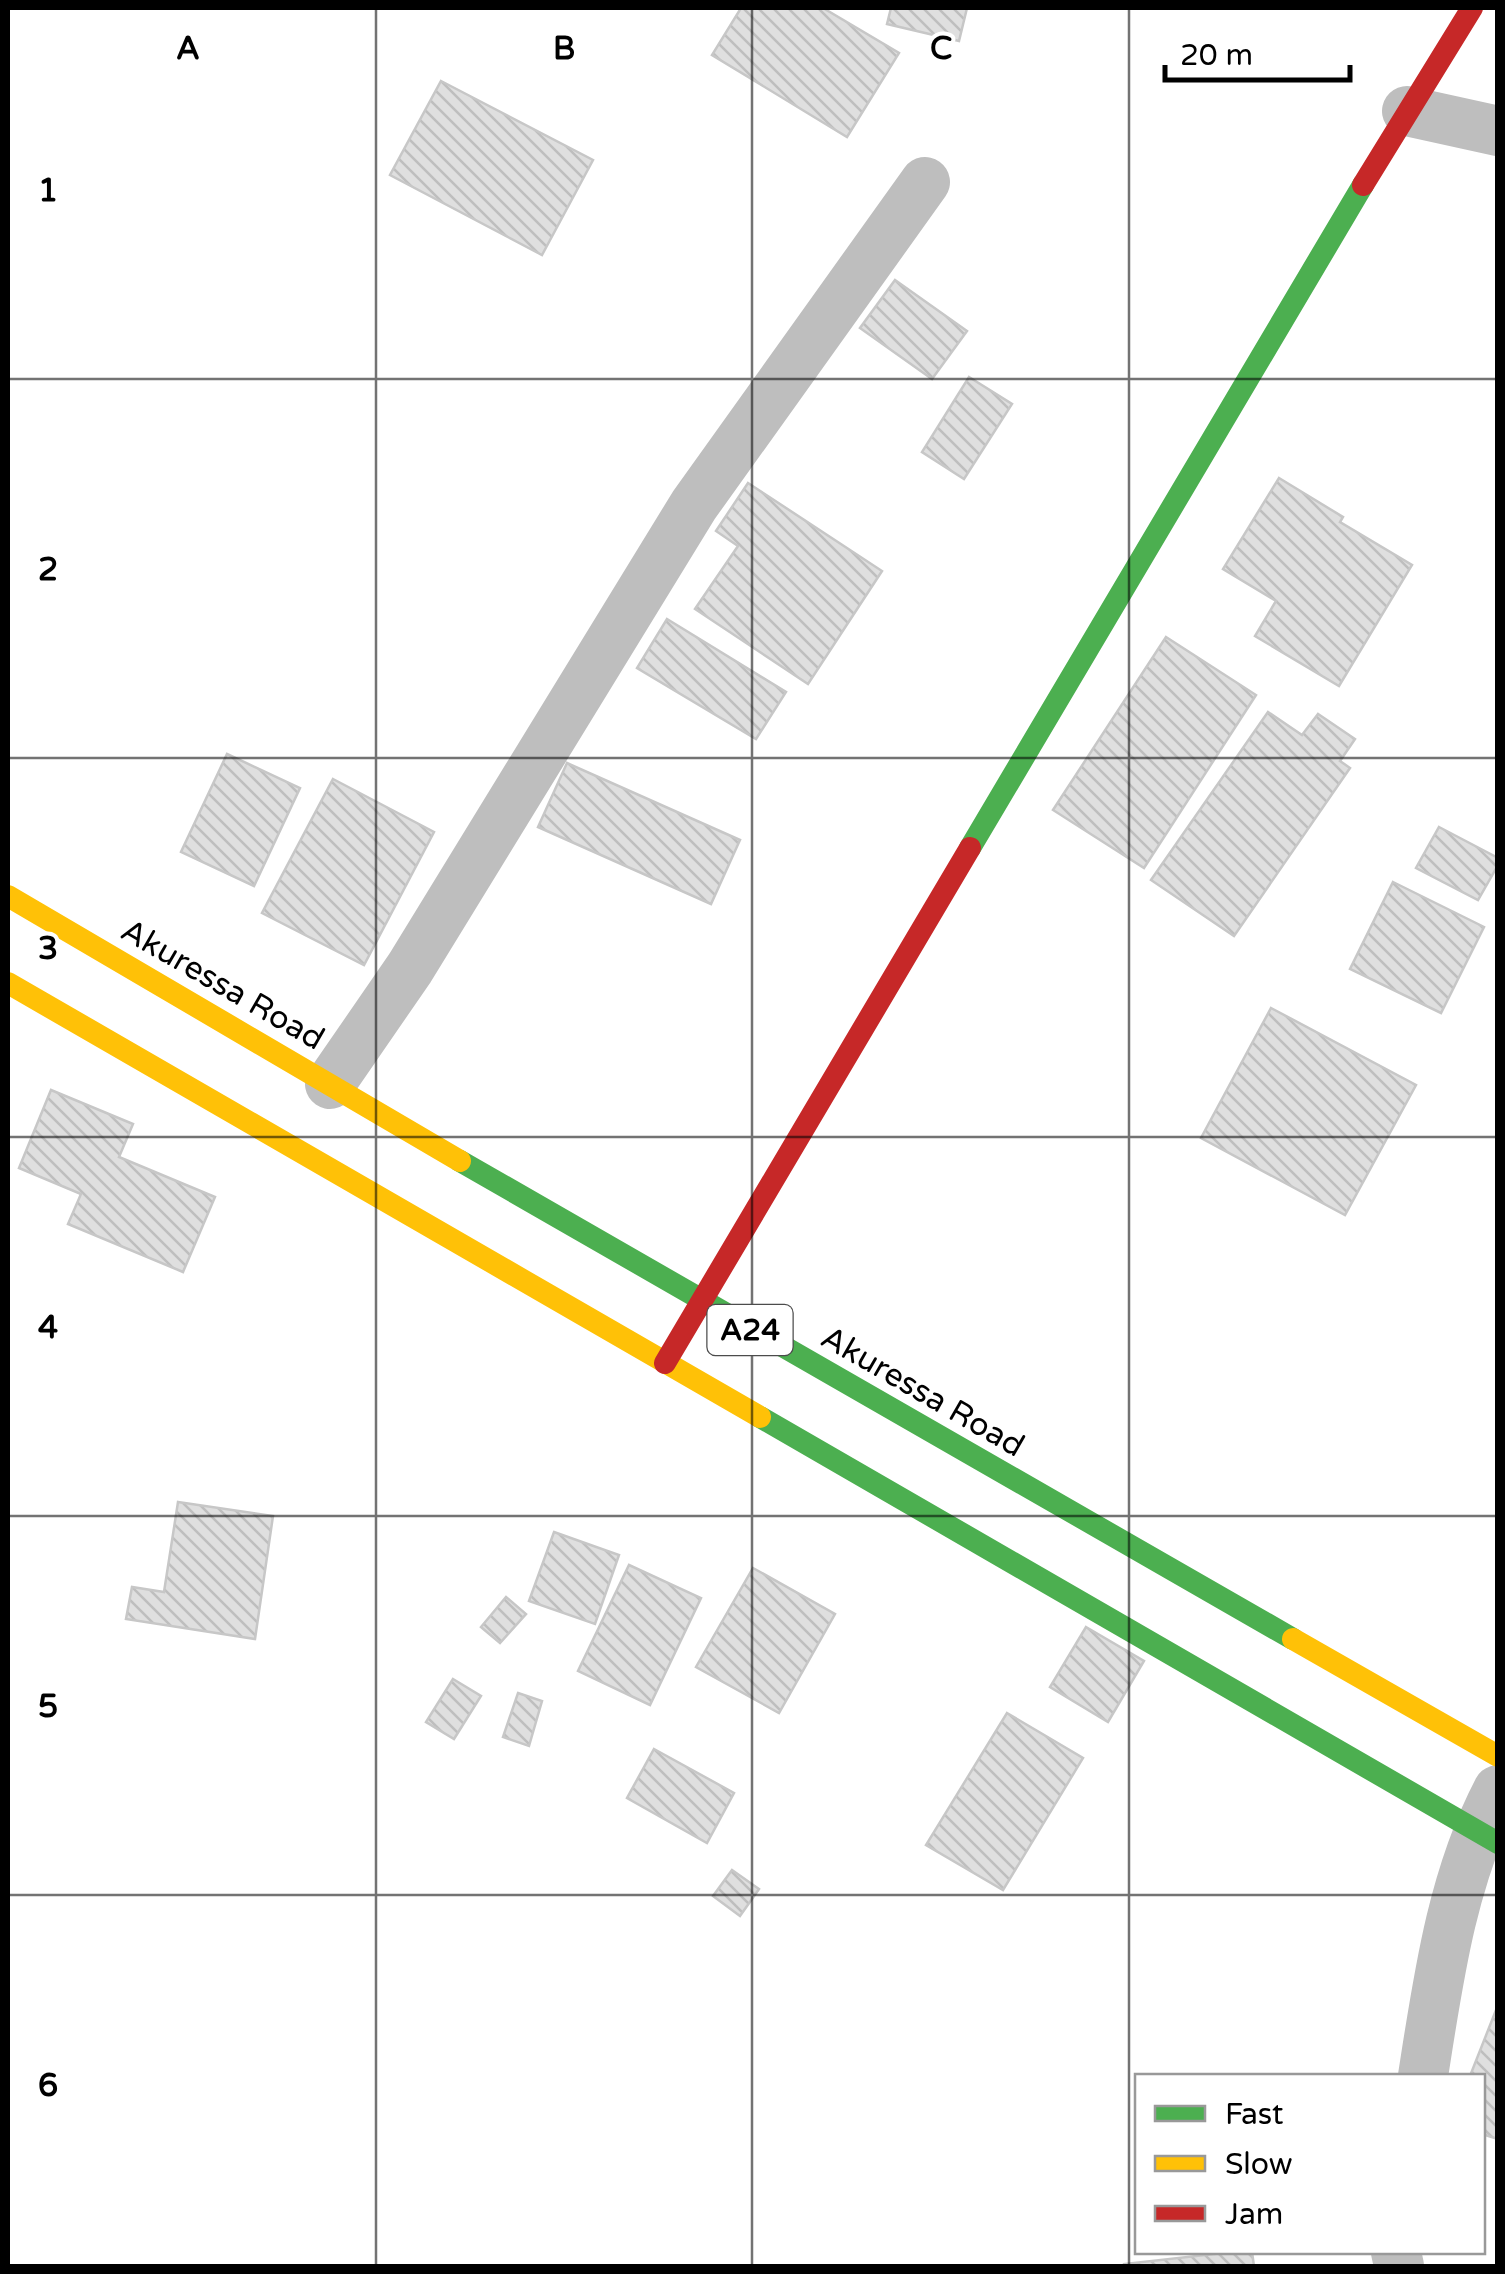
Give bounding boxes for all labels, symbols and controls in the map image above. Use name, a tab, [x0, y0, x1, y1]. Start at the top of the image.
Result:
scale bar	[1165, 20, 1350, 82]
text: A	[176, 30, 200, 68]
text: B	[553, 30, 575, 68]
text: C	[930, 30, 952, 68]
text: 20 m	[1180, 37, 1253, 74]
text: 1	[38, 172, 58, 210]
text: 2	[38, 551, 58, 589]
street label: Akuressa Road	[114, 911, 331, 1058]
text: 3	[38, 930, 58, 968]
road number: A24	[708, 1305, 792, 1355]
text: 4	[38, 1309, 58, 1347]
street label: Akuressa Road	[814, 1318, 1031, 1465]
text: 5	[38, 1688, 58, 1726]
text: 6	[38, 2067, 58, 2105]
legend	[1135, 2074, 1485, 2254]
text: Fast	[1225, 2096, 1284, 2133]
text: Slow	[1225, 2146, 1293, 2183]
text: Jam	[1225, 2196, 1283, 2233]

